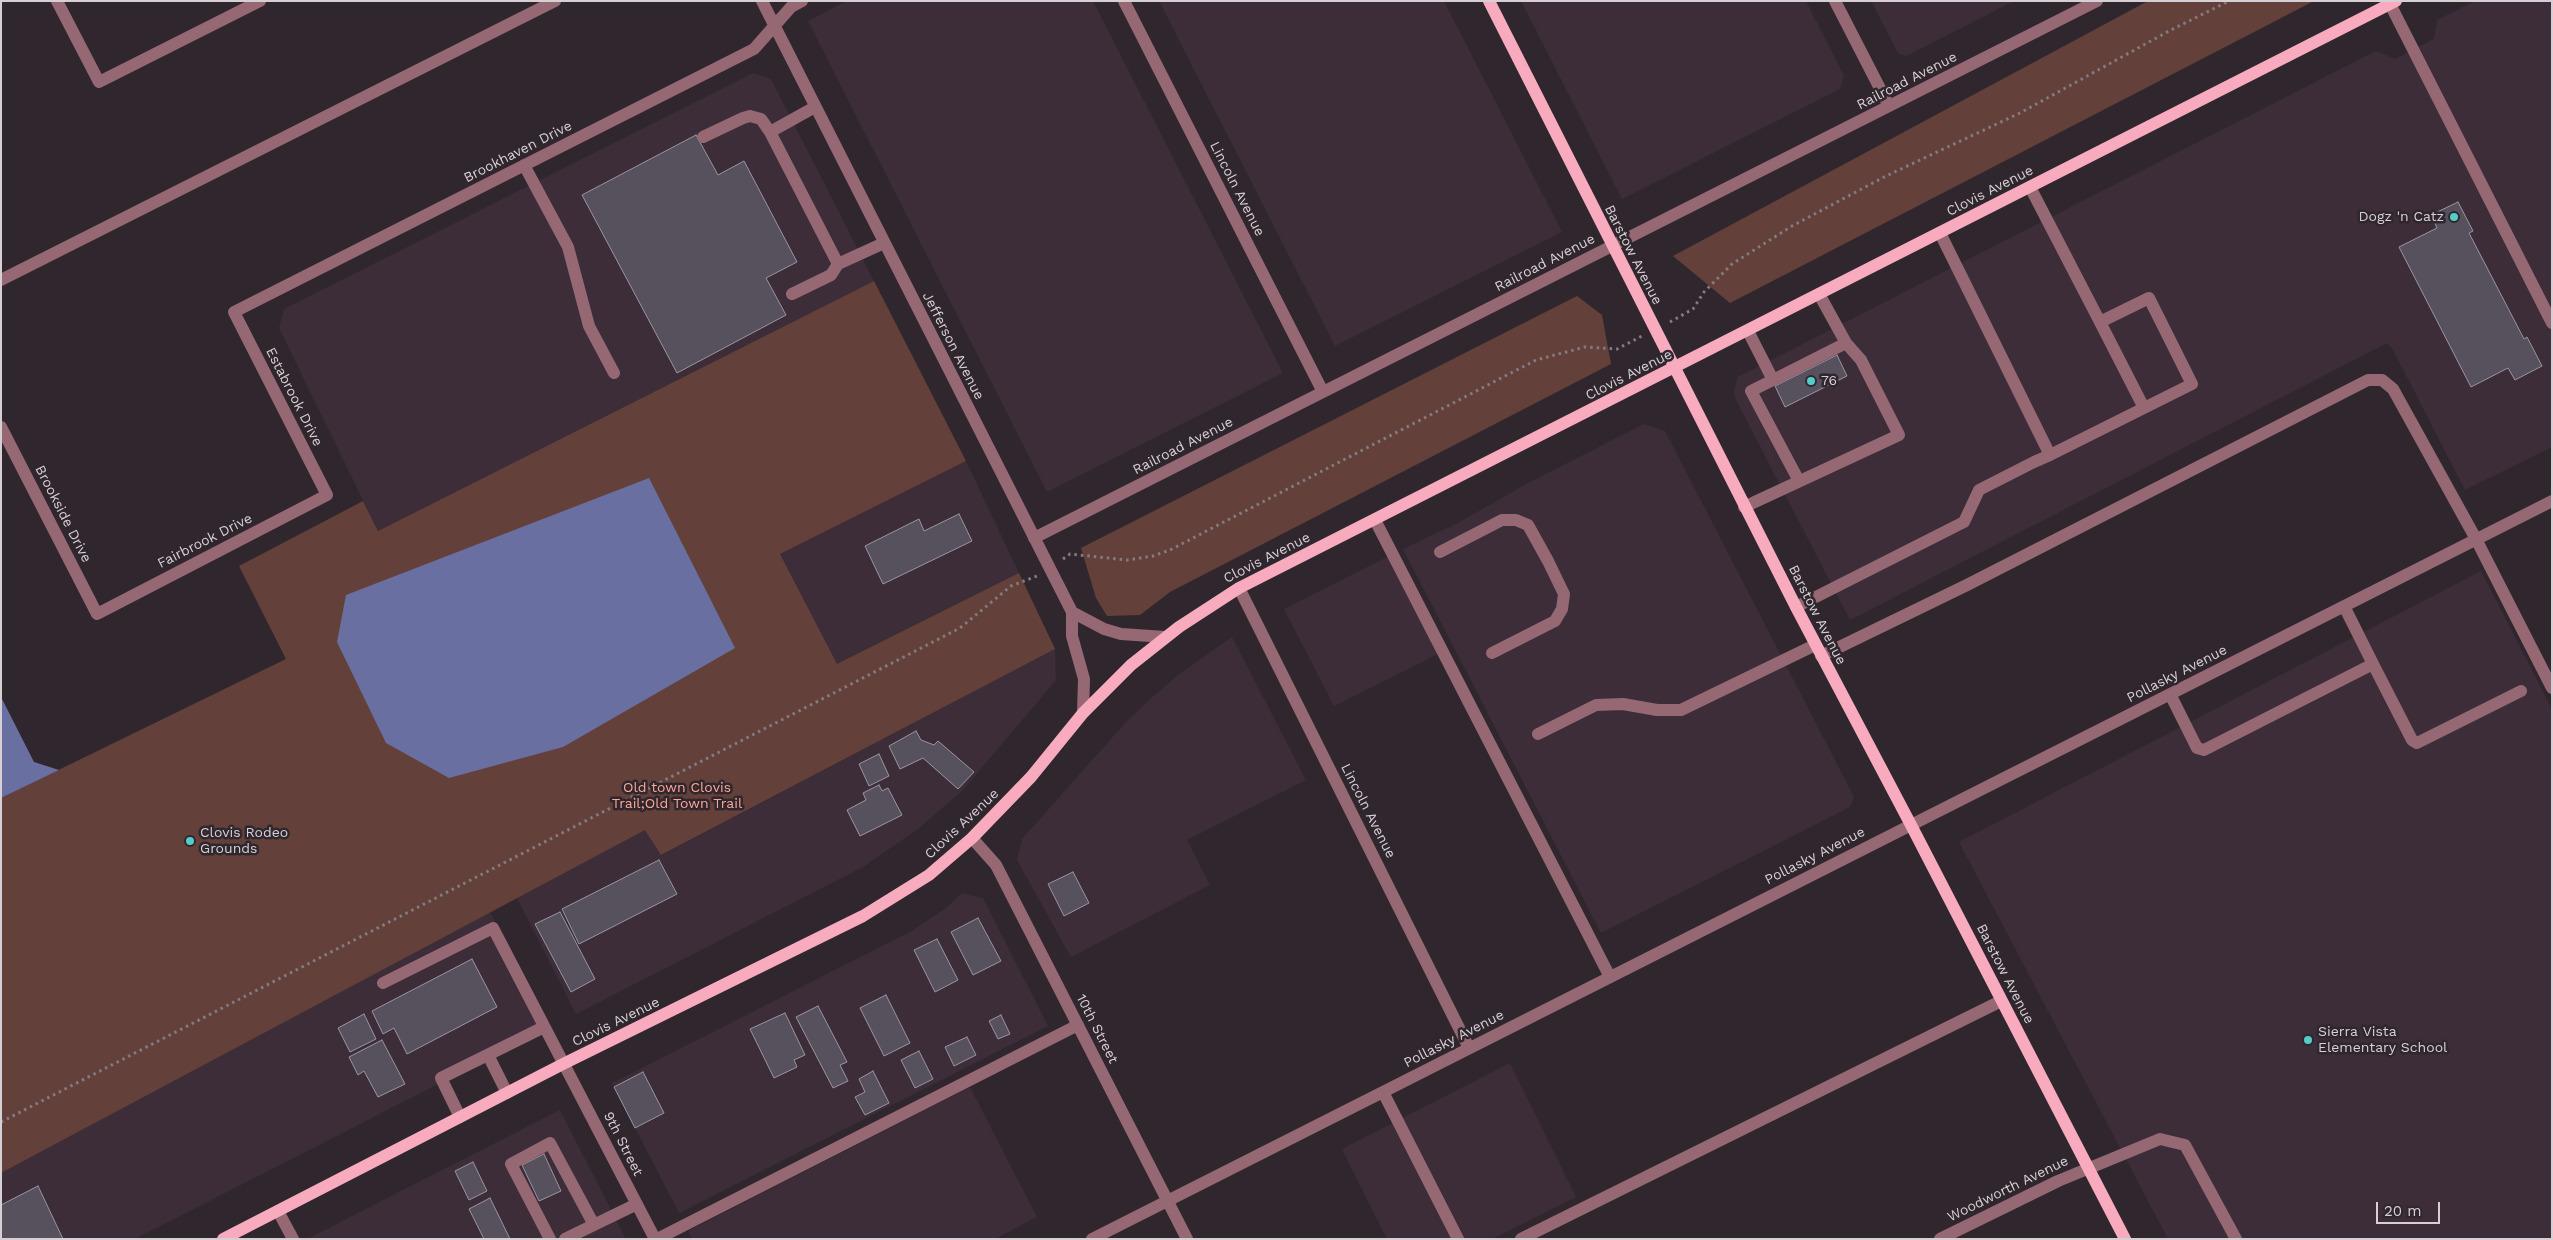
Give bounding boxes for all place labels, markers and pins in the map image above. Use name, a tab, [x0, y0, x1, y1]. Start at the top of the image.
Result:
place label: Dogz 'n Catz	[2359, 209, 2444, 225]
marker: Dogz 'n Catz	[2448, 211, 2460, 223]
place label: 76	[1821, 373, 1837, 389]
marker: 76	[1805, 375, 1817, 387]
place label: Clovis Rodeo Grounds	[200, 825, 288, 858]
marker: Clovis Rodeo Grounds	[184, 835, 196, 847]
place label: Sierra Vista Elementary School	[2318, 1024, 2447, 1056]
marker: Sierra Vista Elementary School	[2302, 1034, 2314, 1046]

